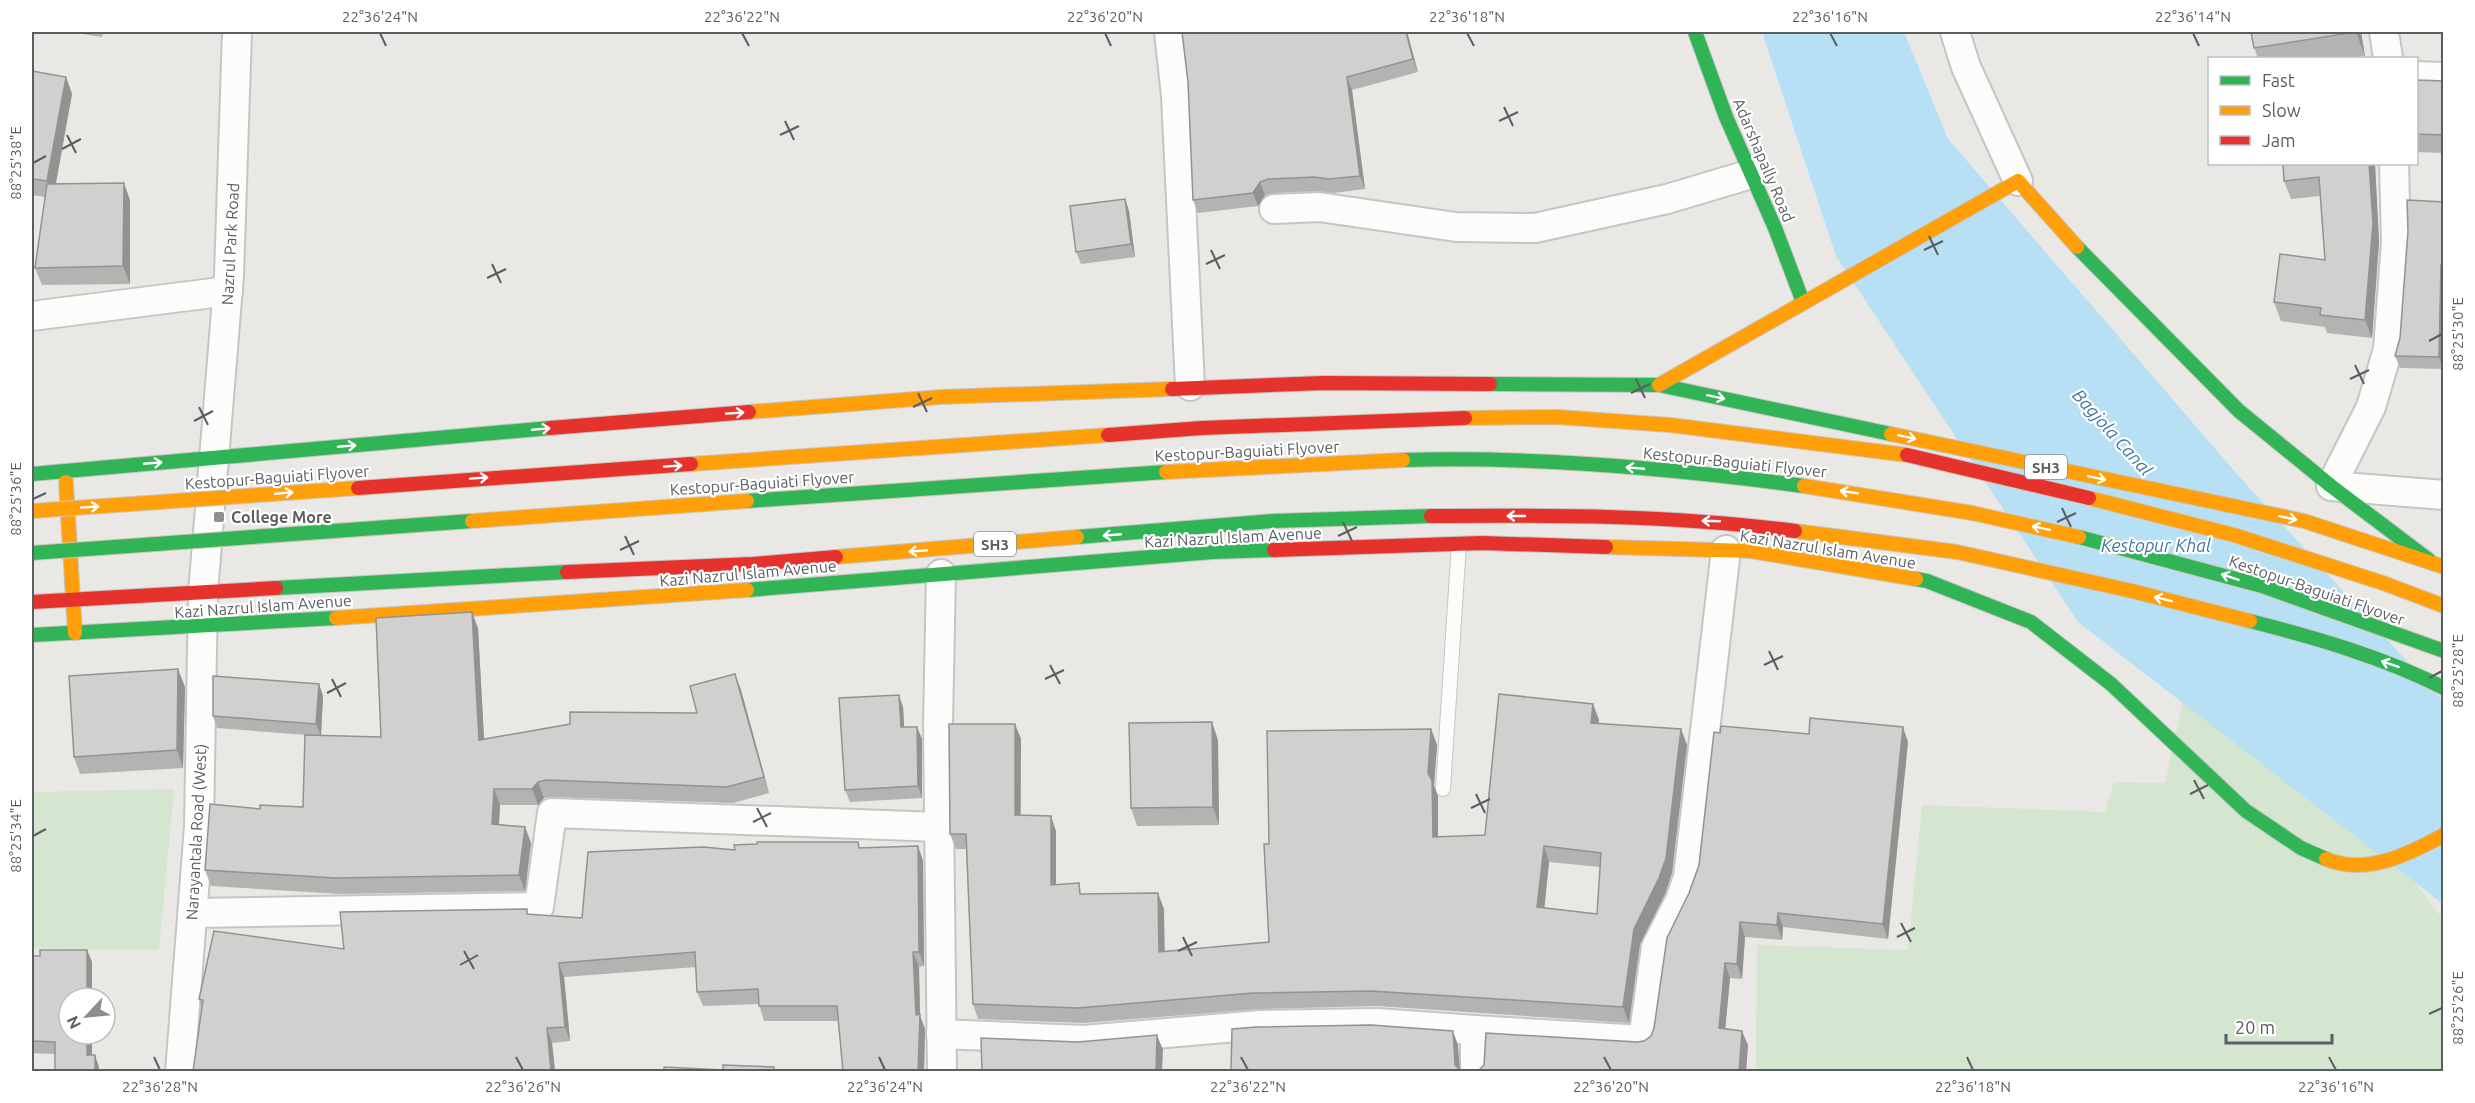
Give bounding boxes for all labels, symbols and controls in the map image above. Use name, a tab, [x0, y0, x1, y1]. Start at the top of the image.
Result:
text: 22°36'24"N	[342, 8, 418, 25]
text: 22°36'22"N	[704, 8, 780, 25]
text: 22°36'20"N	[1067, 8, 1143, 25]
text: 22°36'18"N	[1429, 8, 1505, 25]
text: 22°36'16"N	[1792, 8, 1868, 25]
text: 22°36'14"N	[2155, 8, 2231, 25]
legend	[2208, 57, 2418, 165]
text: Fast	[2262, 70, 2295, 90]
street label: Adarshapally Road	[1730, 95, 1798, 225]
text: Slow	[2262, 100, 2301, 120]
text: 88°25'38"E	[7, 126, 24, 200]
text: Jam	[2262, 130, 2296, 150]
street label: Nazrul Park Road	[218, 182, 242, 306]
text: 88°25'30"E	[2449, 297, 2466, 371]
water label: Bagjola Canal	[2069, 385, 2157, 479]
one-way arrow	[1706, 392, 1725, 403]
one-way arrow	[725, 408, 745, 419]
one-way arrow	[531, 423, 550, 434]
one-way arrow	[1896, 432, 1916, 443]
street label: Kestopur-Baguiati Flyover	[1154, 437, 1340, 465]
one-way arrow	[336, 440, 356, 451]
street label: Kestopur-Baguiati Flyover	[1642, 443, 1828, 481]
road number: SH3	[2025, 455, 2067, 479]
one-way arrow	[142, 457, 162, 468]
one-way arrow	[663, 460, 683, 471]
text: 88°25'36"E	[7, 462, 24, 536]
street label: Kestopur-Baguiati Flyover	[184, 462, 370, 492]
one-way arrow	[1625, 462, 1645, 473]
street label: Kestopur-Baguiati Flyover	[669, 468, 855, 498]
one-way arrow	[468, 472, 488, 483]
one-way arrow	[2088, 472, 2107, 484]
one-way arrow	[1840, 486, 1860, 497]
one-way arrow	[274, 487, 294, 498]
one-way arrow	[79, 502, 99, 513]
place label: College More	[231, 508, 332, 526]
marker: College More	[212, 510, 226, 524]
one-way arrow	[1507, 510, 1527, 522]
one-way arrow	[2278, 513, 2298, 524]
one-way arrow	[1702, 516, 1722, 527]
one-way arrow	[2032, 522, 2051, 533]
street label: Kazi Nazrul Islam Avenue	[1144, 523, 1322, 551]
street label: Kazi Nazrul Islam Avenue	[1739, 526, 1917, 572]
one-way arrow	[1102, 530, 1122, 541]
road number: SH3	[974, 532, 1016, 556]
water label: Kestopur Khal	[2101, 535, 2211, 555]
one-way arrow	[908, 546, 928, 557]
street label: Kestopur-Baguiati Flyover	[2227, 551, 2407, 629]
street label: Kazi Nazrul Islam Avenue	[659, 556, 837, 590]
one-way arrow	[2221, 571, 2240, 582]
street label: Kazi Nazrul Islam Avenue	[174, 591, 352, 621]
one-way arrow	[2153, 592, 2172, 604]
text: 88°25'28"E	[2449, 634, 2466, 708]
one-way arrow	[2381, 658, 2400, 669]
street label: Narayantala Road (West)	[182, 743, 211, 921]
text: 88°25'34"E	[7, 799, 24, 873]
text: 88°25'26"E	[2449, 971, 2466, 1045]
north arrow	[57, 986, 117, 1046]
scale bar	[2226, 1007, 2332, 1045]
text: N	[63, 1013, 84, 1032]
text: 20 m	[2235, 1017, 2275, 1037]
text: 22°36'28"N	[122, 1078, 198, 1095]
text: 22°36'26"N	[485, 1078, 561, 1095]
text: 22°36'24"N	[847, 1078, 923, 1095]
text: 22°36'22"N	[1210, 1078, 1286, 1095]
text: 22°36'20"N	[1573, 1078, 1649, 1095]
text: 22°36'18"N	[1935, 1078, 2011, 1095]
text: 22°36'16"N	[2298, 1078, 2374, 1095]

